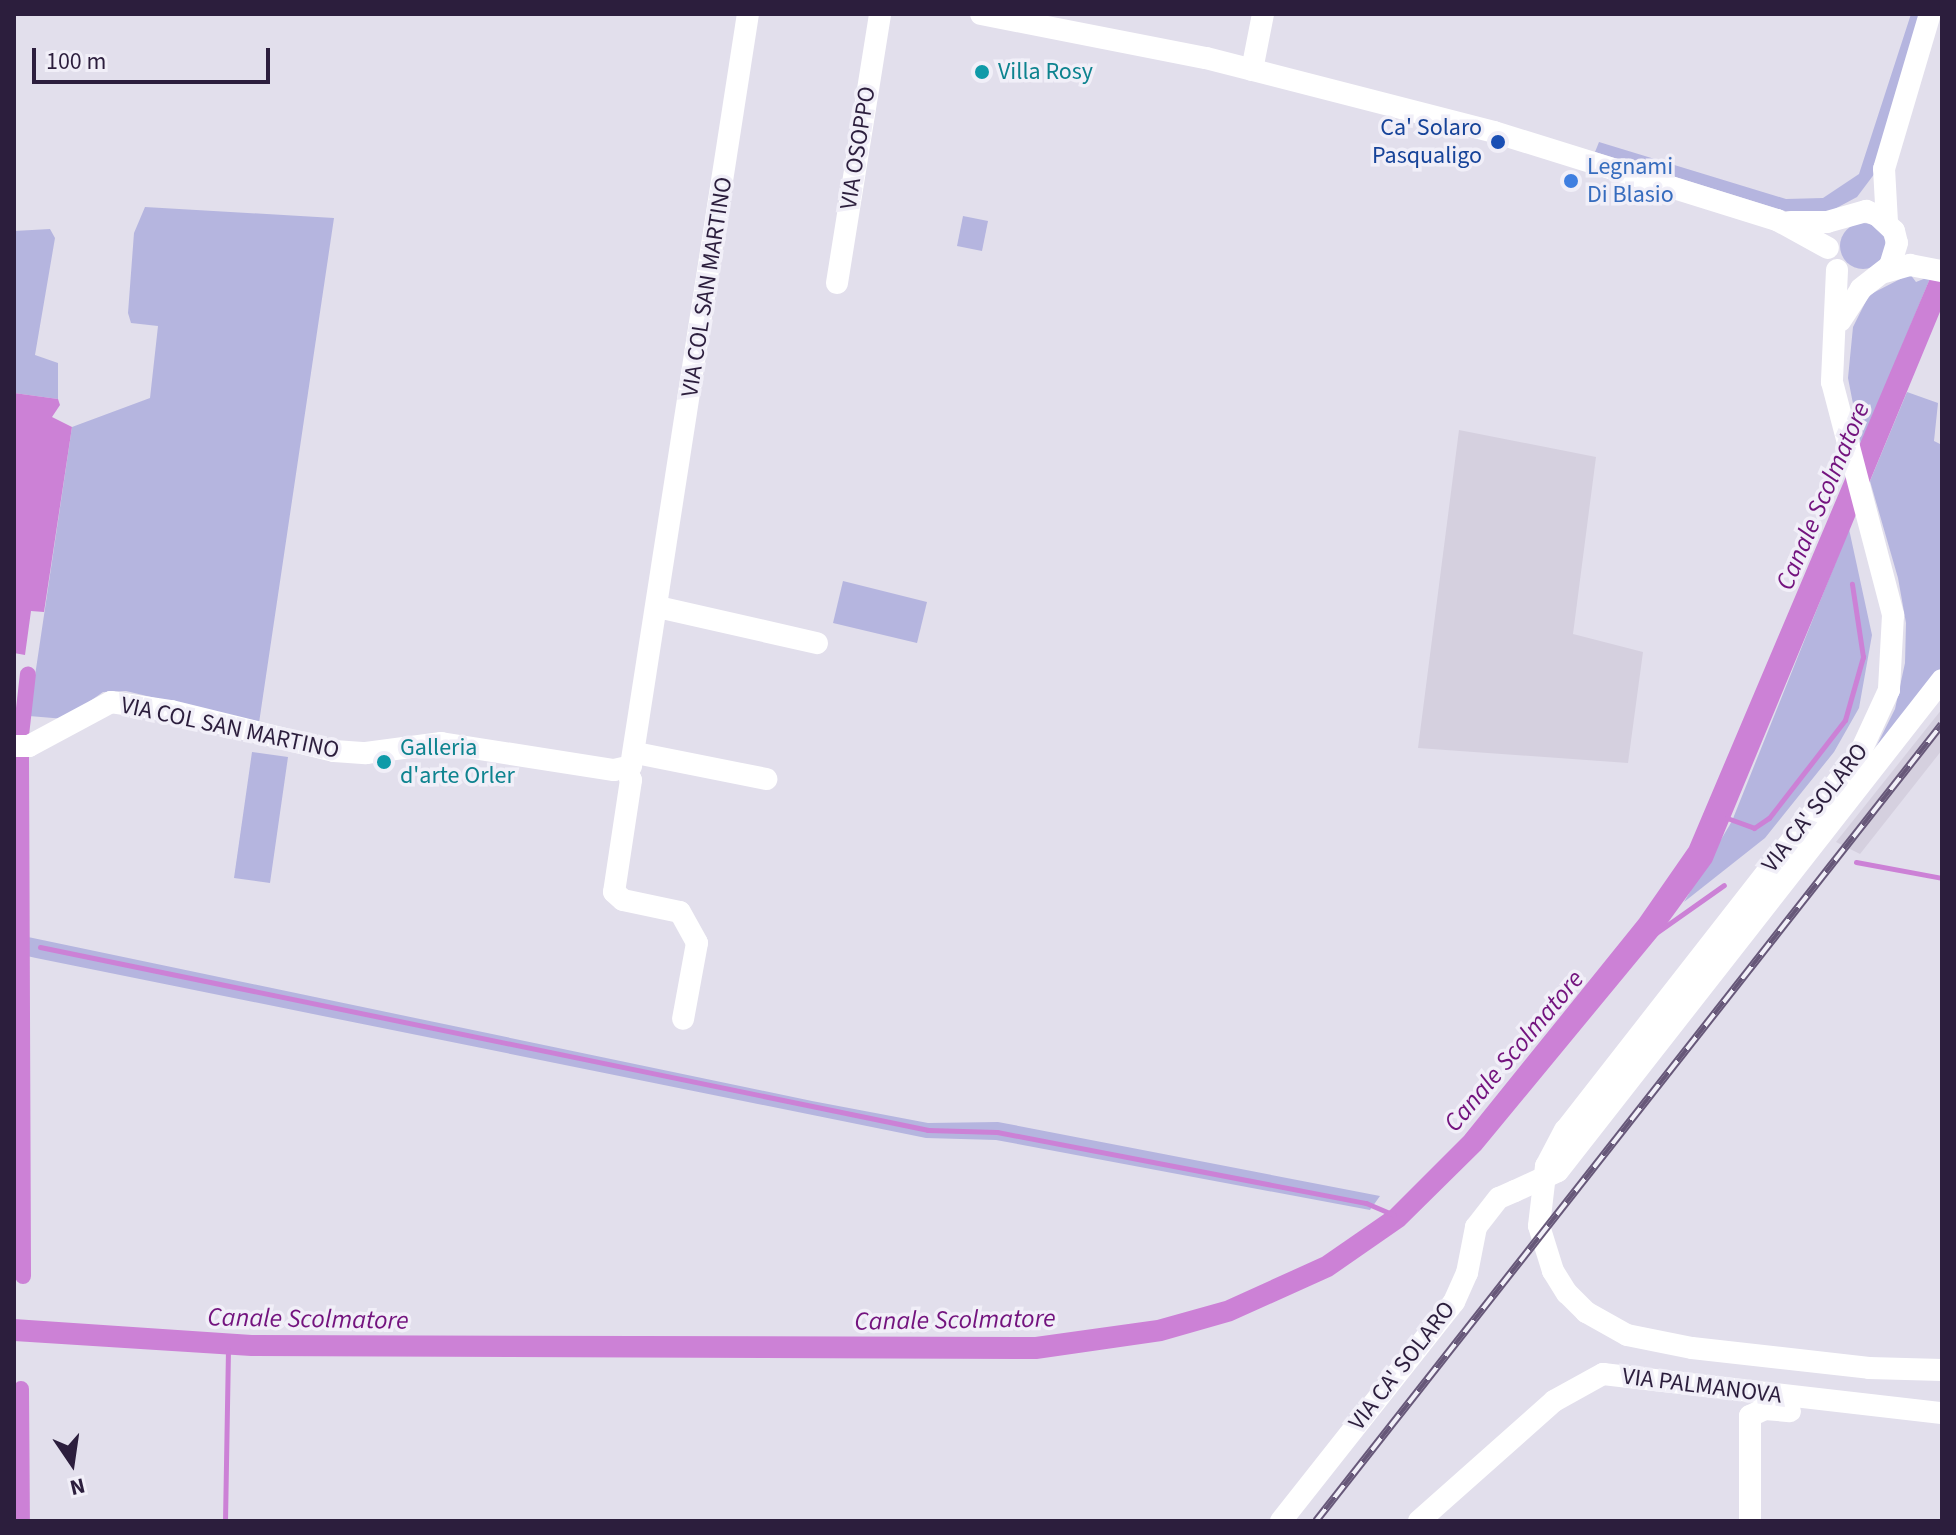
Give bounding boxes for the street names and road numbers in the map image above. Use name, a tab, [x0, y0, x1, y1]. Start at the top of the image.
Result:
street label: VIA OSOPPO	[834, 84, 882, 212]
street label: VIA COL SAN MARTINO	[675, 175, 739, 399]
street label: VIA COL SAN MARTINO	[118, 691, 342, 765]
street label: VIA CA' SOLARO	[1756, 738, 1874, 878]
street label: VIA CA' SOLARO	[1343, 1296, 1461, 1436]
street label: VIA PALMANOVA	[1621, 1362, 1783, 1410]

